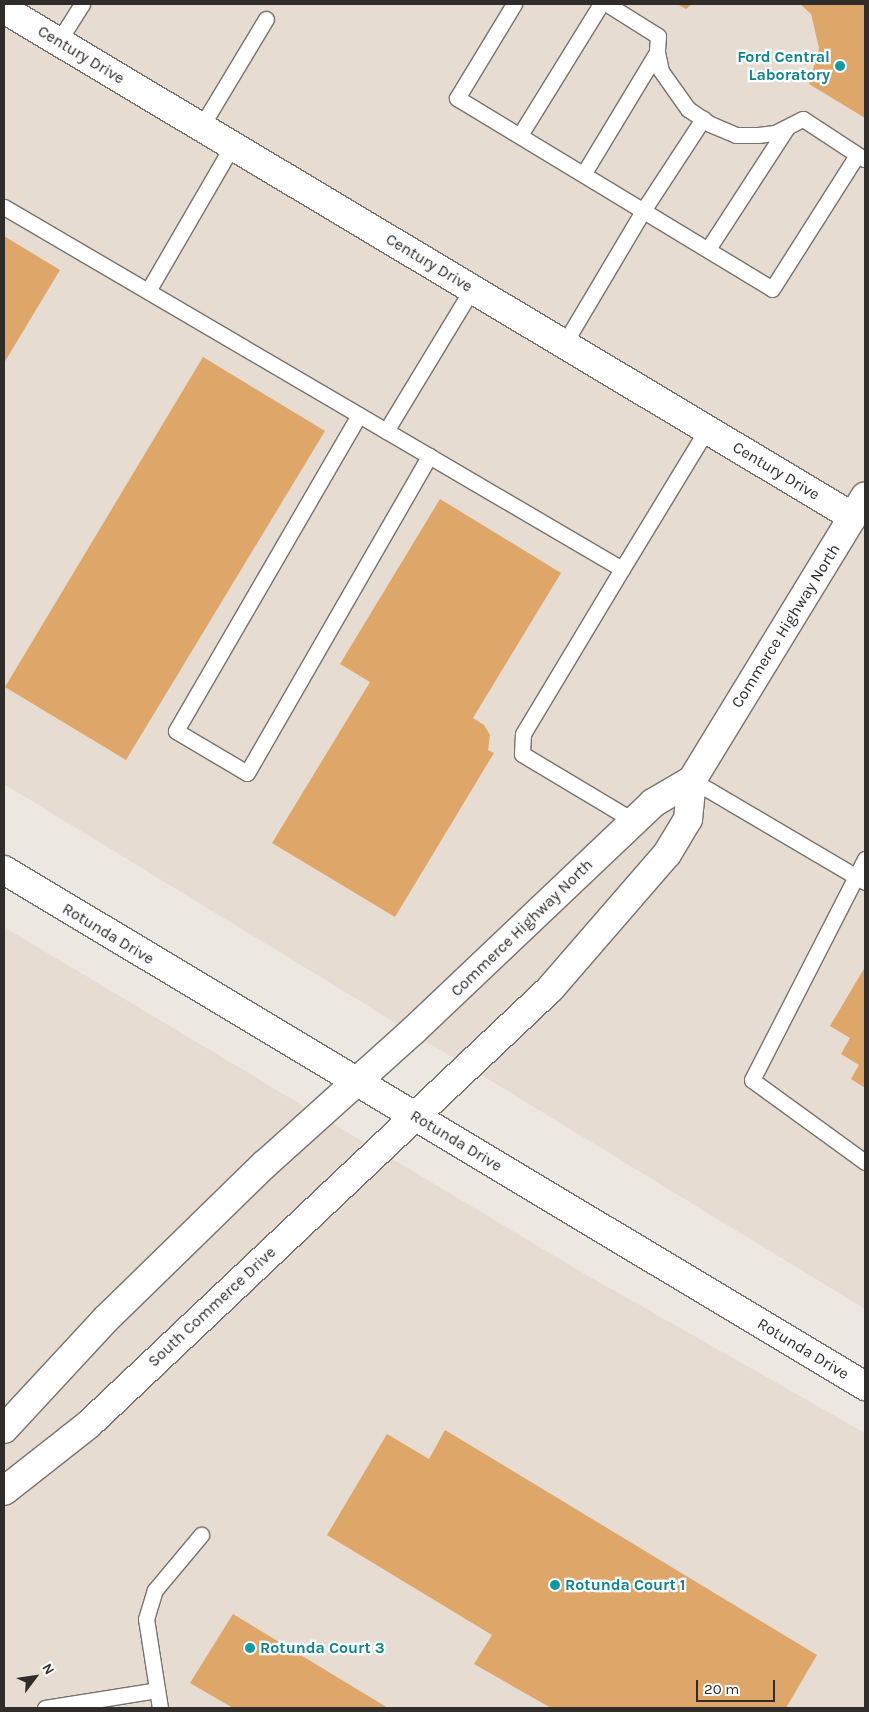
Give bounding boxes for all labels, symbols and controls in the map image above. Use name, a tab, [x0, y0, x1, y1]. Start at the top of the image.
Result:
street label: Century Drive	[34, 22, 128, 88]
place label: Ford Central Laboratory	[737, 47, 830, 85]
marker: Ford Central Laboratory	[834, 60, 846, 72]
street label: Century Drive	[382, 230, 476, 296]
street label: Century Drive	[729, 438, 823, 504]
street label: Commerce Highway North	[728, 540, 844, 712]
street label: Commerce Highway North	[447, 855, 597, 1001]
street label: Rotunda Drive	[59, 899, 157, 969]
street label: Rotunda Drive	[407, 1106, 505, 1176]
street label: South Commerce Drive	[144, 1243, 280, 1371]
street label: Rotunda Drive	[754, 1314, 852, 1384]
place label: Rotunda Court 1	[565, 1575, 685, 1595]
marker: Rotunda Court 1	[549, 1579, 561, 1591]
place label: Rotunda Court 3	[260, 1638, 385, 1658]
marker: Rotunda Court 3	[244, 1642, 256, 1654]
north arrow	[10, 1652, 60, 1702]
text: N	[38, 1660, 58, 1678]
scale bar	[699, 1670, 778, 1702]
text: 20 m	[704, 1680, 739, 1698]

